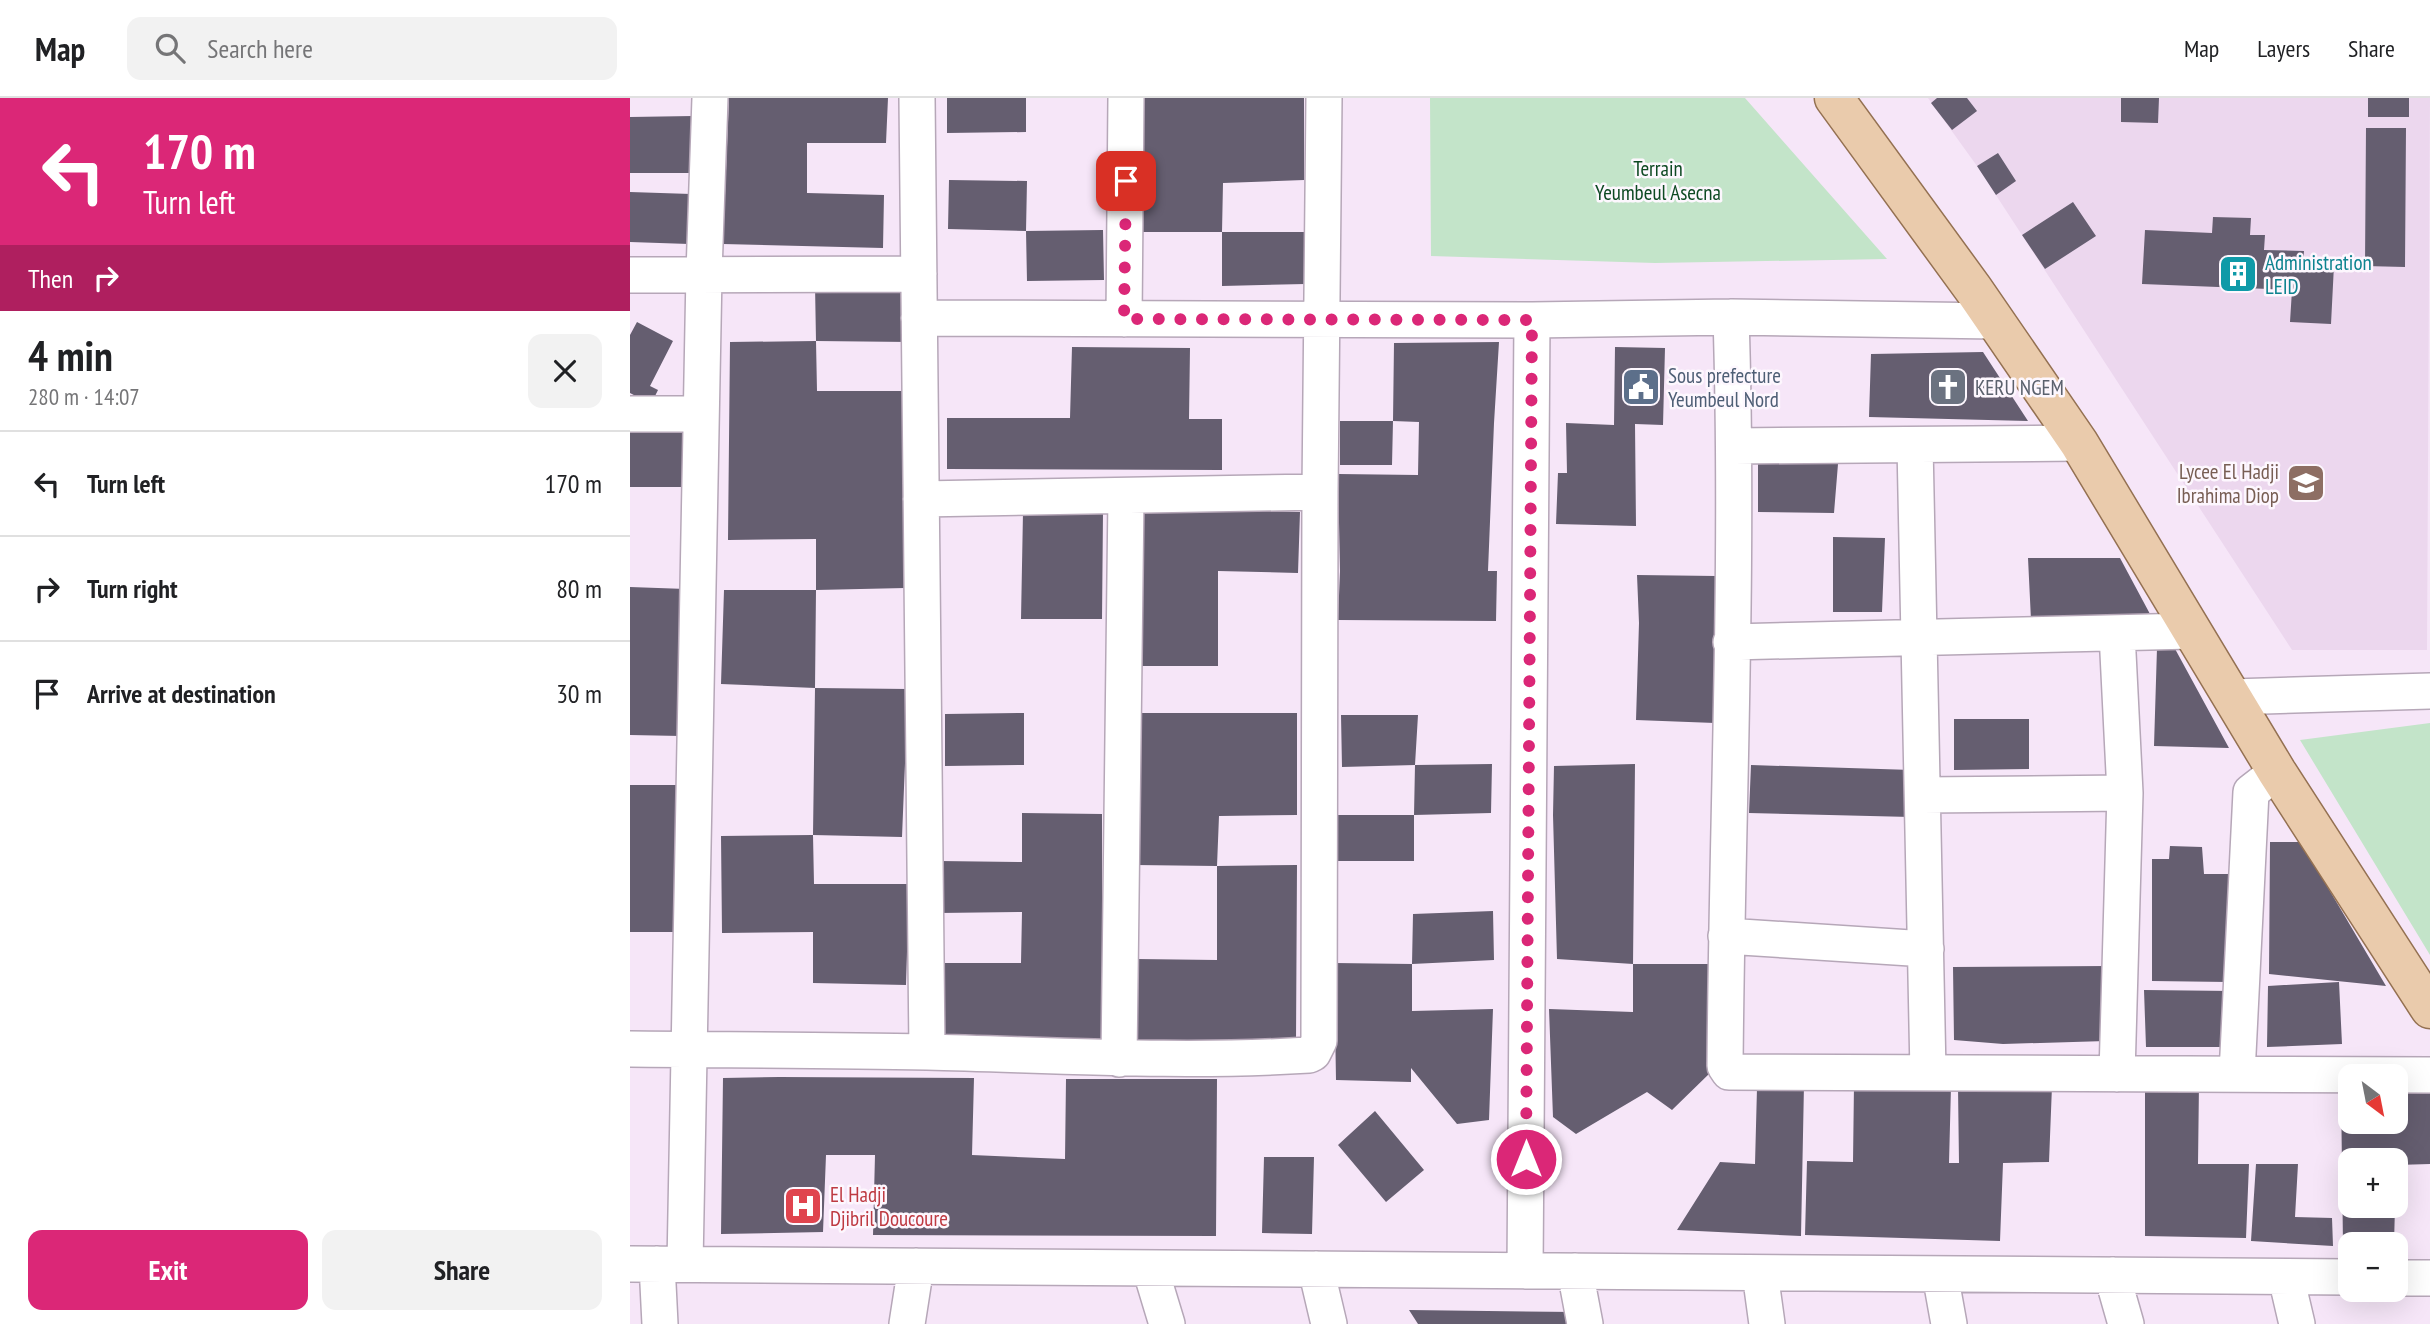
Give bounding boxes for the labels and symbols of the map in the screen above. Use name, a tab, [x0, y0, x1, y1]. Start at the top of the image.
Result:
pin	[1096, 151, 1156, 211]
park label: Terrain Yeumbeul Asecna	[1595, 155, 1721, 206]
place label: Administration LEID	[2265, 249, 2372, 300]
building icon: Administration LEID	[2217, 253, 2259, 295]
place label: Sous prefecture Yeumbeul Nord	[1668, 362, 1781, 413]
public building icon: Sous prefecture Yeumbeul Nord	[1620, 366, 1662, 408]
church icon: KERU NGEM	[1927, 366, 1969, 408]
place label: KERU NGEM	[1975, 374, 2064, 401]
place label: Lycee El Hadji Ibrahima Diop	[2177, 458, 2279, 509]
school or university icon: Lycee El Hadji Ibrahima Diop	[2285, 462, 2327, 504]
north arrow	[2338, 1064, 2408, 1134]
position arrow	[1489, 1122, 1563, 1196]
place label: El Hadji Djibril Doucoure	[830, 1181, 948, 1232]
hospital icon: El Hadji Djibril Doucoure	[782, 1185, 824, 1227]

